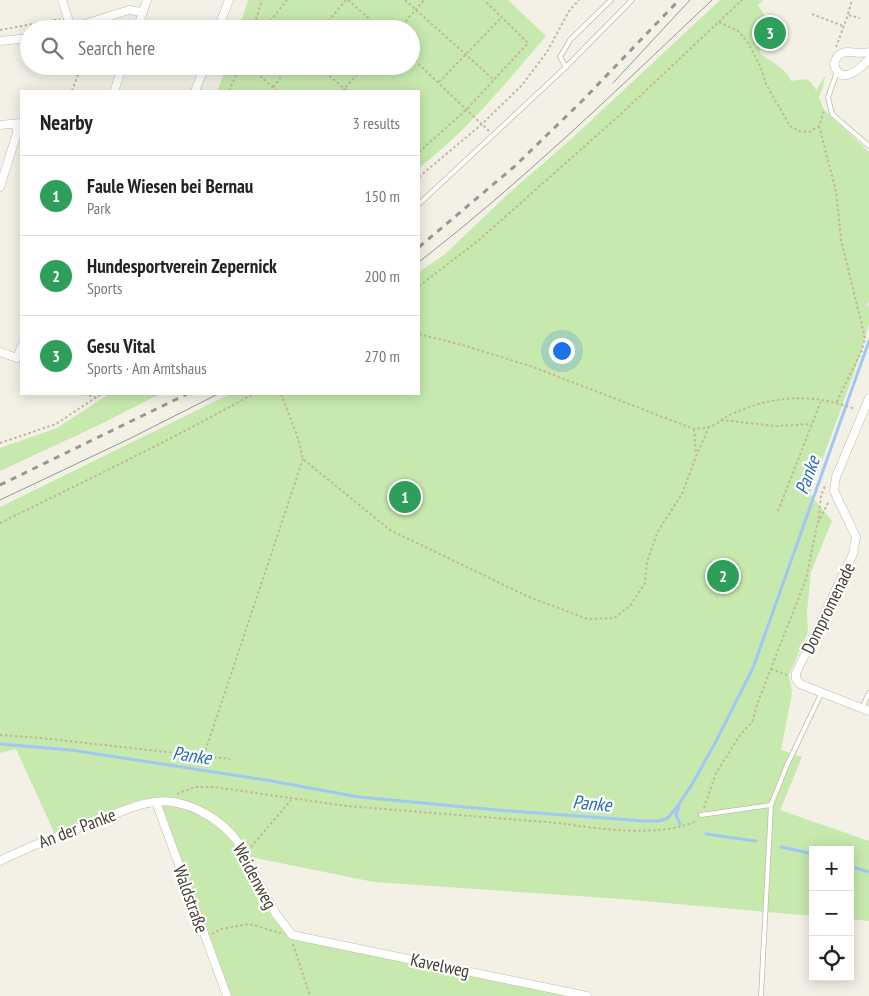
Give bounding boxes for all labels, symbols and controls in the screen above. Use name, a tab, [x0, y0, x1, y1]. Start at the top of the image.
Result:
pin: 3	[754, 14, 786, 52]
search box	[20, 20, 420, 75]
icon: search	[38, 34, 66, 62]
text: Search here	[78, 36, 155, 60]
text: Nearby	[40, 109, 93, 136]
text: 3 results	[353, 113, 400, 133]
text: Faule Wiesen bei Bernau	[87, 174, 253, 198]
text: 1	[52, 186, 60, 206]
text: 150 m	[365, 186, 400, 206]
text: Park	[87, 198, 111, 218]
text: Hundesportverein Zepernick	[87, 254, 277, 278]
text: 2	[52, 266, 60, 286]
text: 200 m	[365, 266, 400, 286]
text: Sports	[87, 278, 122, 298]
text: Gesu Vital	[87, 334, 155, 358]
your location	[549, 338, 575, 364]
text: 3	[52, 346, 60, 366]
text: 270 m	[365, 346, 400, 366]
text: Sports · Am Amtshaus	[87, 358, 207, 378]
water label: Panke	[789, 451, 825, 497]
pin: 1	[389, 478, 421, 516]
pin: 2	[707, 557, 739, 595]
street label: Dompromenade	[796, 558, 860, 658]
water label: Panke	[171, 740, 214, 770]
water label: Panke	[572, 789, 614, 817]
street label: An der Panke	[35, 803, 119, 853]
street label: Weidenweg	[228, 839, 282, 913]
map controls	[809, 846, 854, 981]
button: +	[809, 846, 854, 891]
street label: Waldstraße	[168, 862, 214, 936]
button: −	[809, 891, 854, 936]
button: locate	[809, 936, 854, 981]
street label: Kavelweg	[408, 948, 472, 982]

